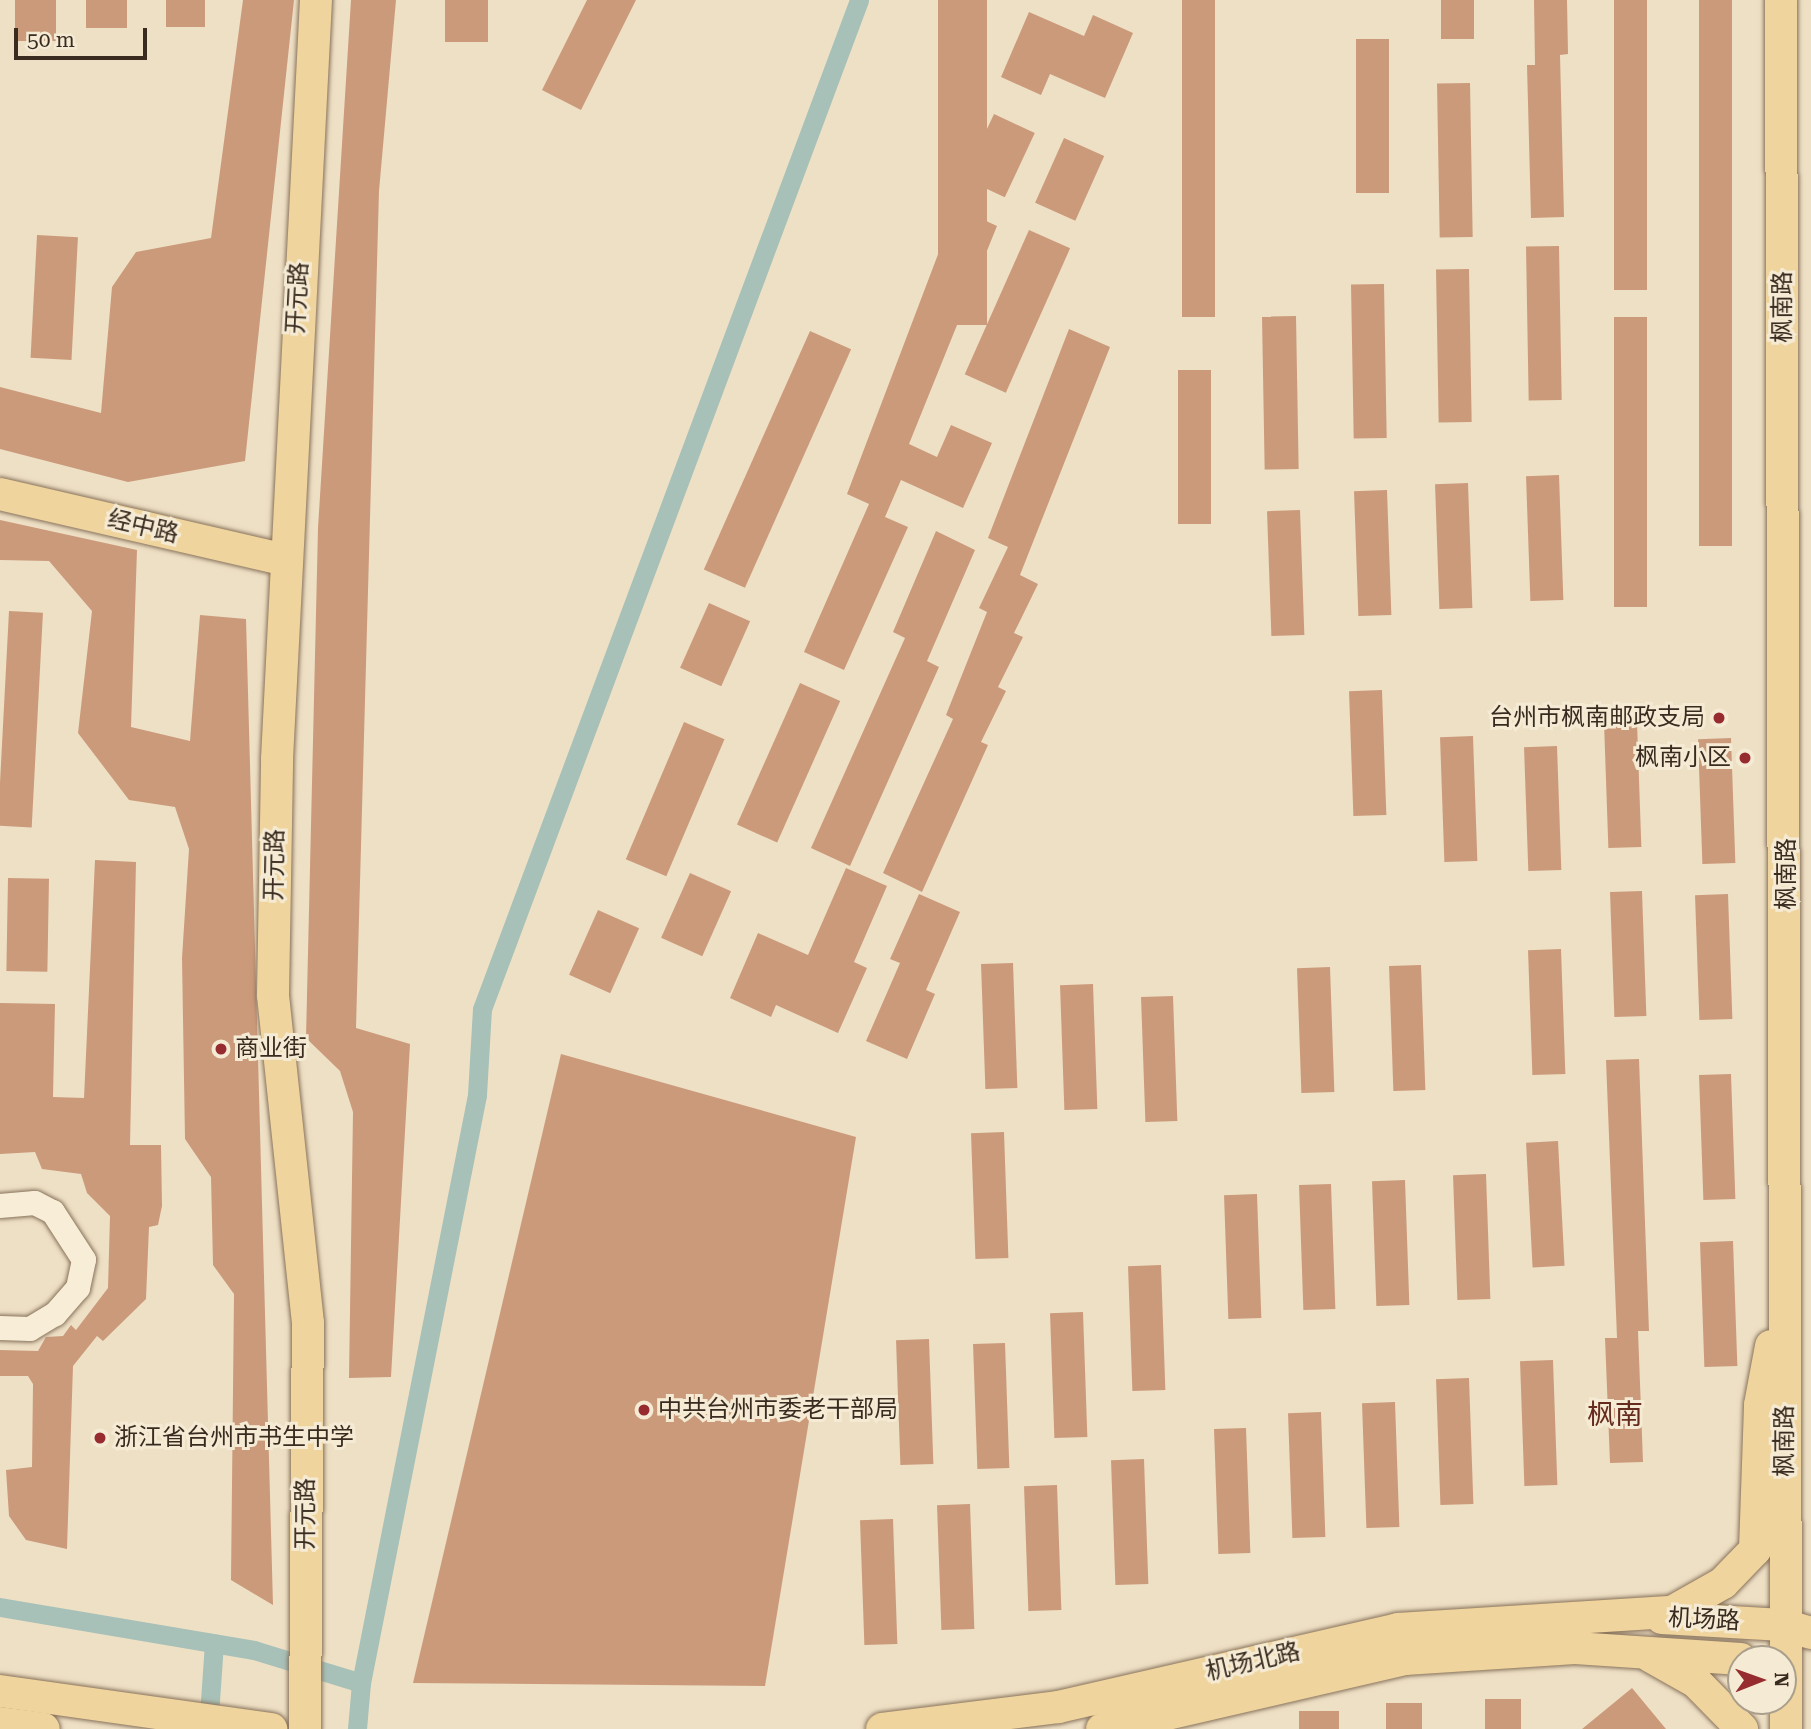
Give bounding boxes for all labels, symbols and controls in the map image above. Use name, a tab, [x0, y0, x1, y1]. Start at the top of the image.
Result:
scale bar	[18, 14, 150, 58]
text: 50 m	[27, 28, 75, 52]
street label: 开元路	[282, 261, 314, 335]
street label: 枫南路	[1769, 271, 1797, 343]
street label: 经中路	[105, 505, 181, 549]
place label: 台州市枫南邮政支局	[1489, 704, 1705, 732]
marker: 台州市枫南邮政支局	[1711, 710, 1727, 726]
place label: 枫南小区	[1635, 744, 1731, 772]
marker: 枫南小区	[1737, 750, 1753, 766]
street label: 开元路	[260, 829, 290, 901]
street label: 枫南路	[1773, 838, 1801, 910]
place label: 商业街	[235, 1035, 307, 1063]
marker: 商业街	[213, 1041, 229, 1057]
place label: 中共台州市委老干部局	[658, 1396, 898, 1424]
district label: 枫南	[1587, 1398, 1643, 1432]
marker: 中共台州市委老干部局	[636, 1402, 652, 1418]
street label: 枫南路	[1771, 1405, 1799, 1477]
place label: 浙江省台州市书生中学	[114, 1424, 354, 1452]
marker: 浙江省台州市书生中学	[92, 1430, 108, 1446]
street label: 开元路	[292, 1478, 320, 1550]
street label: 机场路	[1667, 1604, 1741, 1636]
street label: 机场北路	[1203, 1637, 1303, 1687]
north arrow	[1727, 1645, 1797, 1715]
text: N	[1770, 1672, 1793, 1687]

